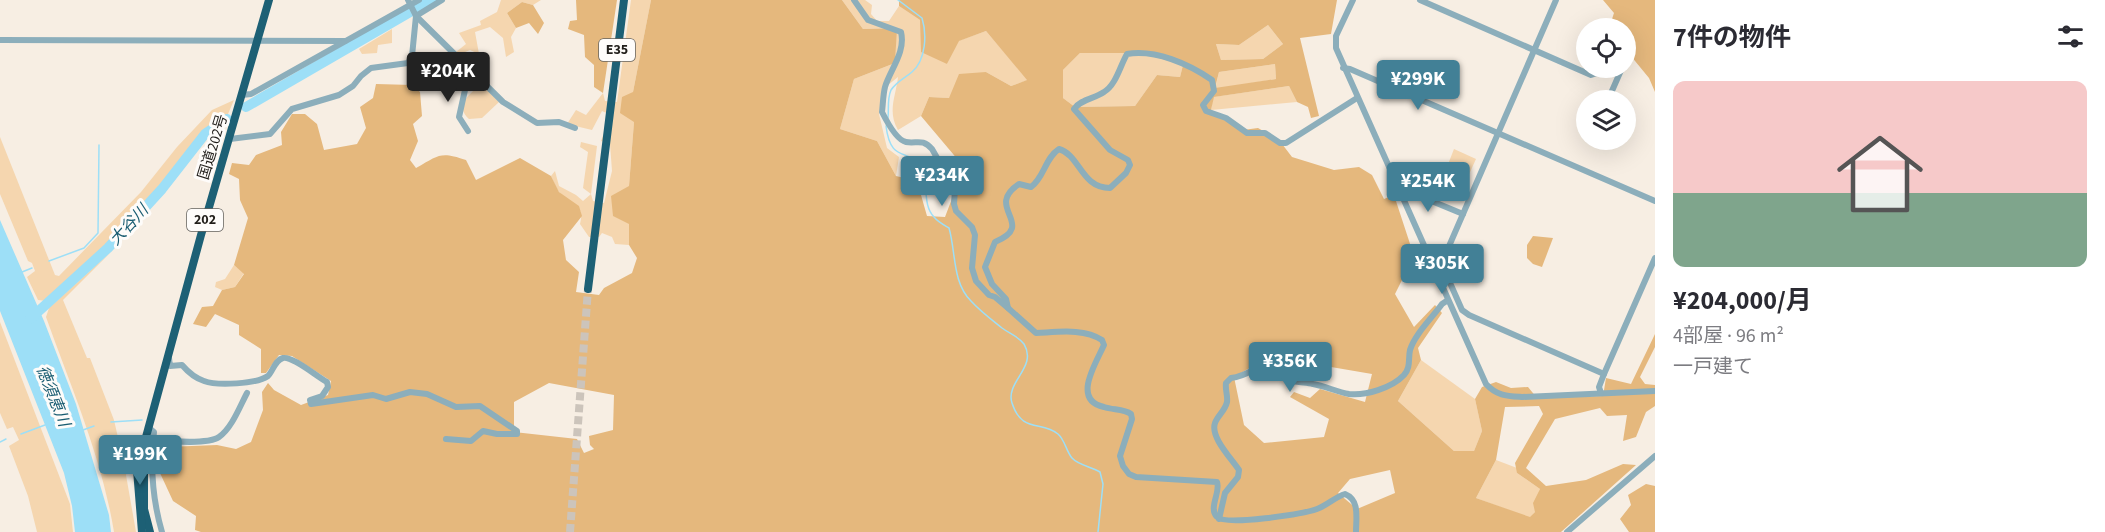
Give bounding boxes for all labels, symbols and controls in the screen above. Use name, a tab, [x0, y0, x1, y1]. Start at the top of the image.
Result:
map controls	[1576, 18, 1636, 150]
button: locate	[1576, 18, 1636, 78]
text: 7件の物件	[1673, 19, 1791, 56]
icon: filters	[2054, 20, 2087, 53]
road number: E35	[599, 39, 635, 61]
pin: ¥204K	[406, 52, 490, 103]
text: ¥204K	[421, 57, 475, 85]
pin: ¥299K	[1376, 60, 1460, 111]
text: ¥299K	[1391, 65, 1445, 93]
button: layers	[1576, 90, 1636, 150]
street label: 国道202号	[193, 112, 233, 182]
icon: home	[1826, 120, 1934, 228]
pin: ¥234K	[900, 156, 984, 207]
text: ¥234K	[915, 161, 969, 189]
pin: ¥254K	[1386, 162, 1470, 213]
text: ¥254K	[1401, 167, 1455, 195]
water label: 大谷川	[105, 198, 155, 250]
road number: 202	[187, 209, 223, 231]
pin: ¥305K	[1400, 244, 1484, 295]
text: ¥305K	[1415, 249, 1469, 277]
text: ¥204,000/月	[1673, 282, 1812, 319]
text: 4部屋 · 96 m²	[1673, 322, 1784, 350]
pin: ¥356K	[1248, 342, 1332, 393]
text: ¥356K	[1263, 347, 1317, 375]
text: 一戸建て	[1673, 353, 1753, 381]
water label: 徳須恵川	[31, 362, 76, 432]
pin: ¥199K	[98, 435, 182, 486]
text: ¥199K	[113, 440, 167, 468]

